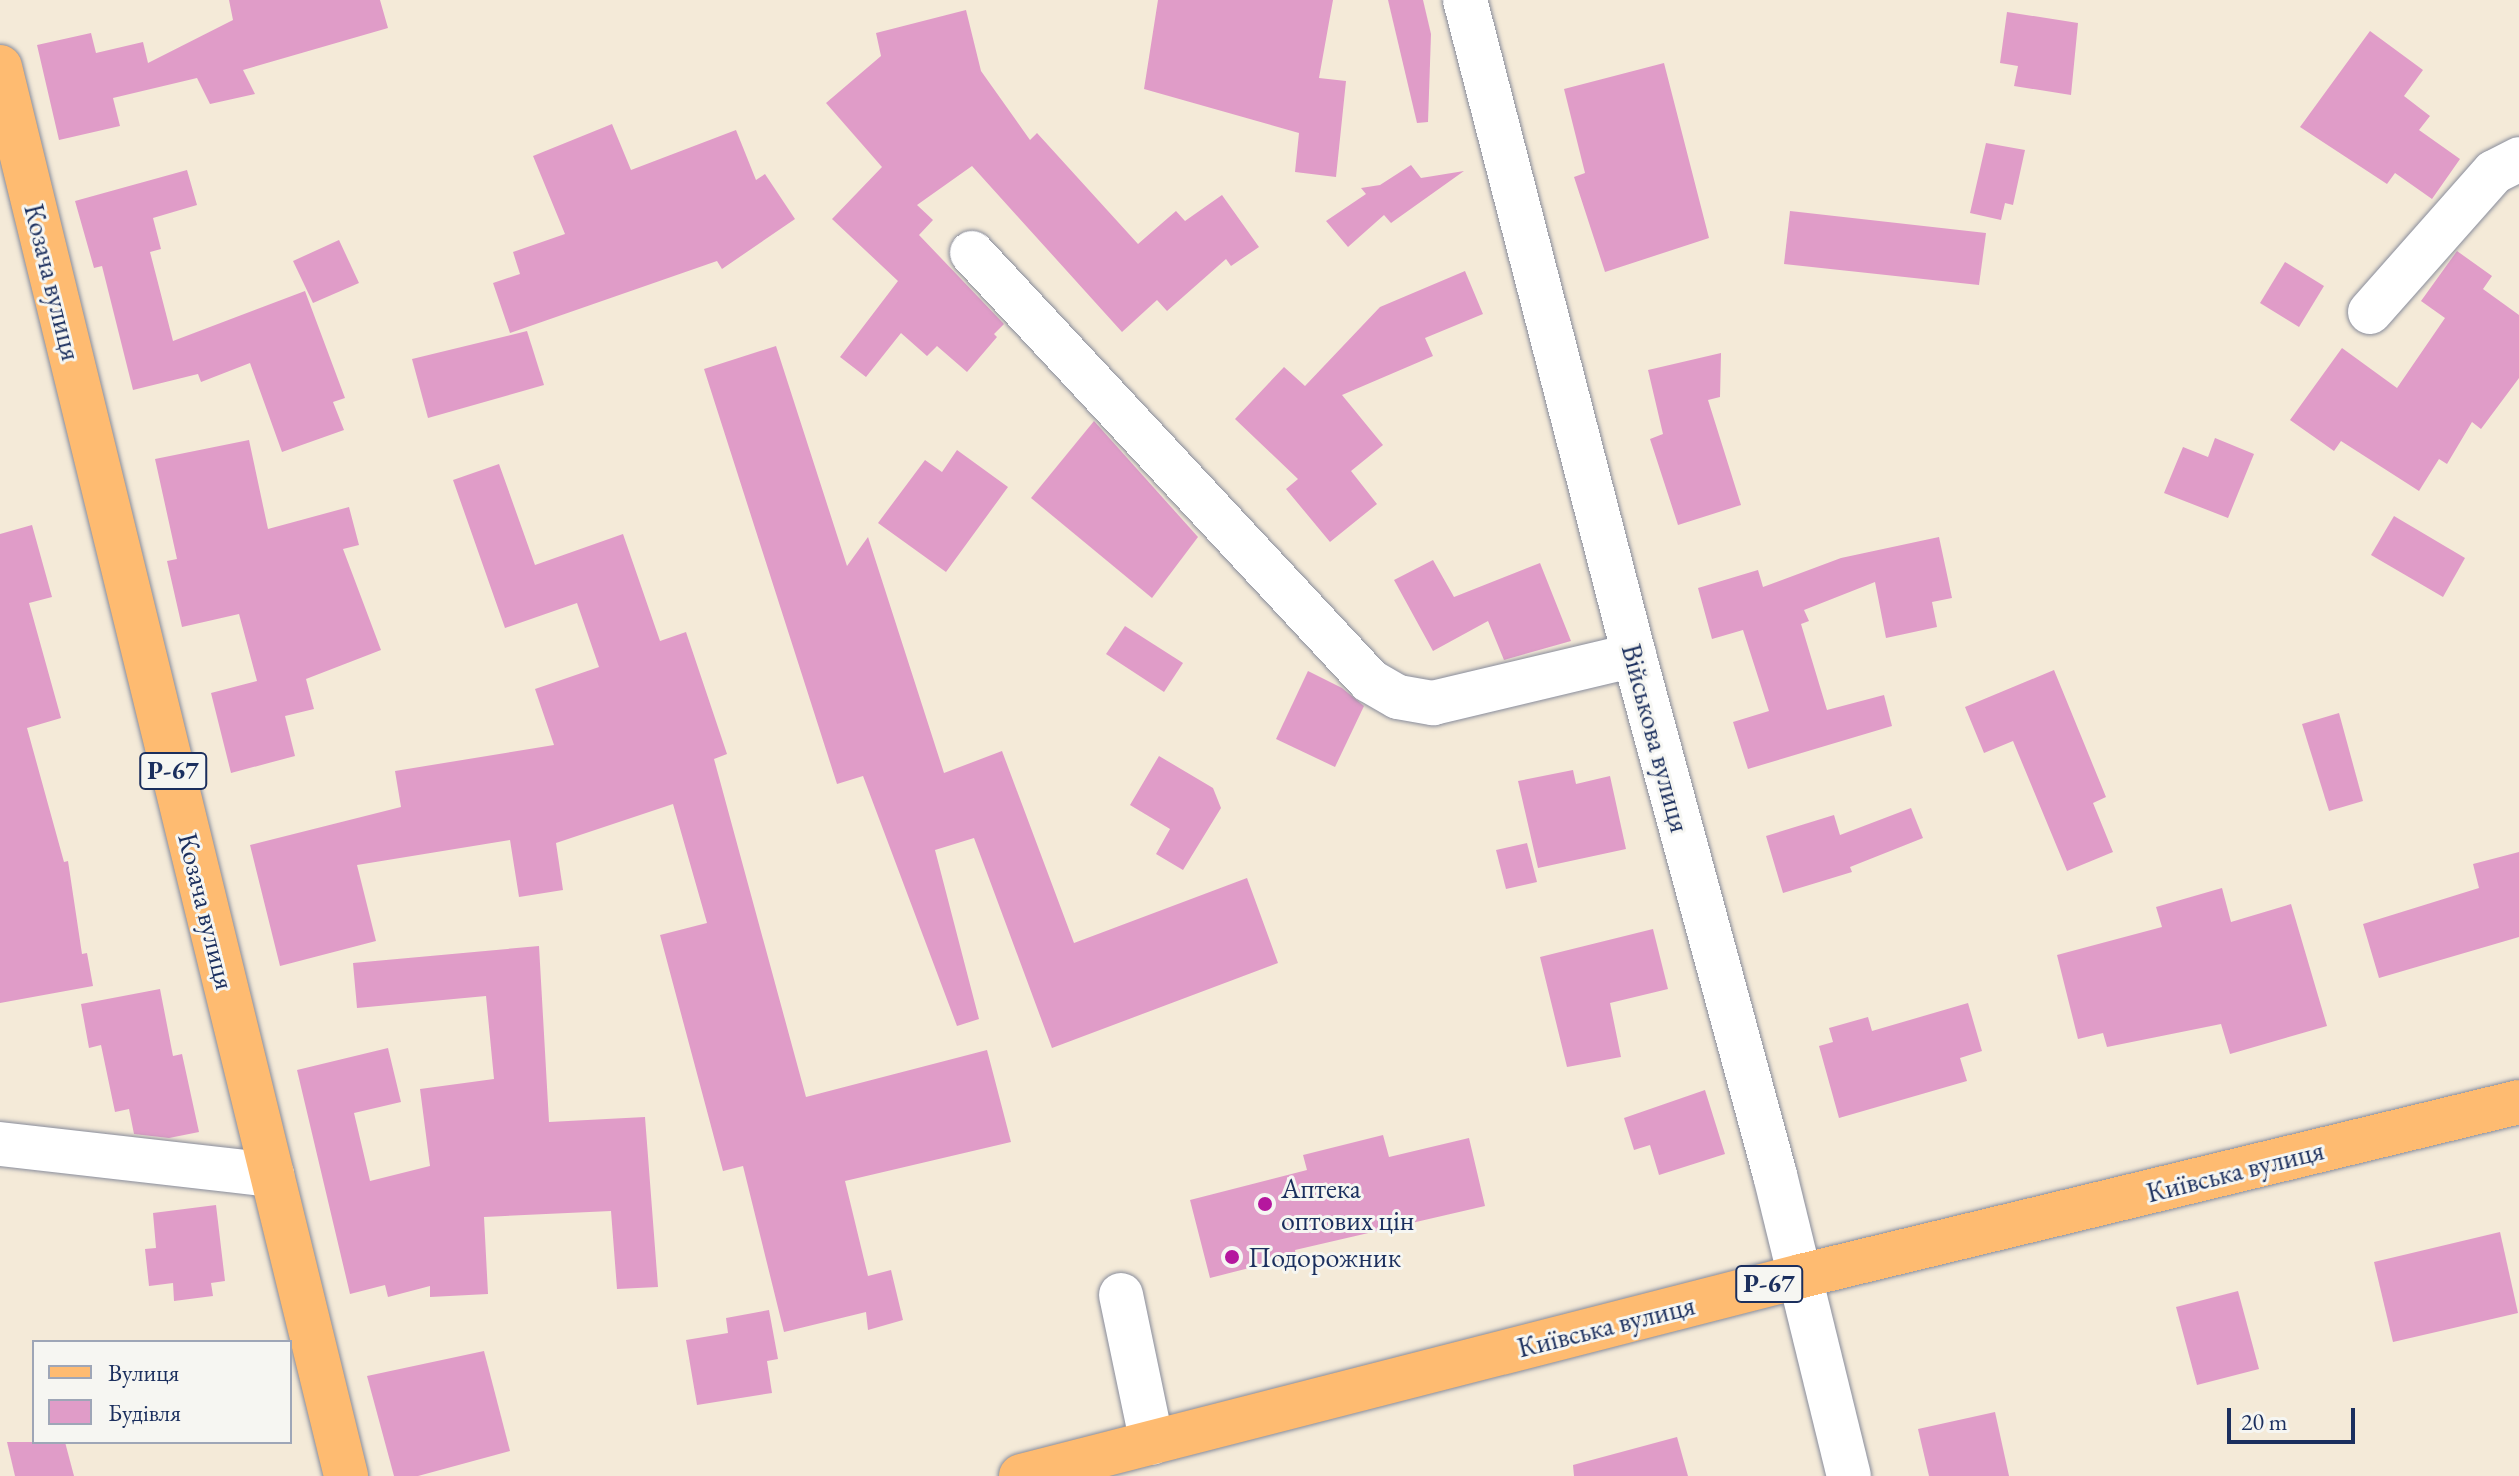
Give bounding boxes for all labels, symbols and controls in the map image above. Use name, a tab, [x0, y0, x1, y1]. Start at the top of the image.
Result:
street label: Козача вулиця	[17, 200, 89, 364]
street label: Військова вулиця	[1615, 640, 1697, 836]
road number: Р-67	[139, 749, 207, 793]
street label: Козача вулиця	[171, 829, 243, 993]
street label: Київська вулиця	[2143, 1133, 2327, 1209]
place label: Аптека оптових цін	[1281, 1171, 1414, 1237]
marker: Аптека оптових цін	[1256, 1195, 1274, 1213]
place label: Подорожник	[1248, 1240, 1401, 1274]
marker: Подорожник	[1223, 1248, 1241, 1266]
road number: Р-67	[1735, 1262, 1803, 1306]
street label: Київська вулиця	[1514, 1288, 1698, 1364]
legend	[32, 1340, 292, 1444]
text: Вулиця	[108, 1357, 179, 1388]
scale bar	[2231, 1392, 2359, 1442]
text: Будівля	[108, 1397, 181, 1428]
text: 20 m	[2241, 1406, 2288, 1437]

